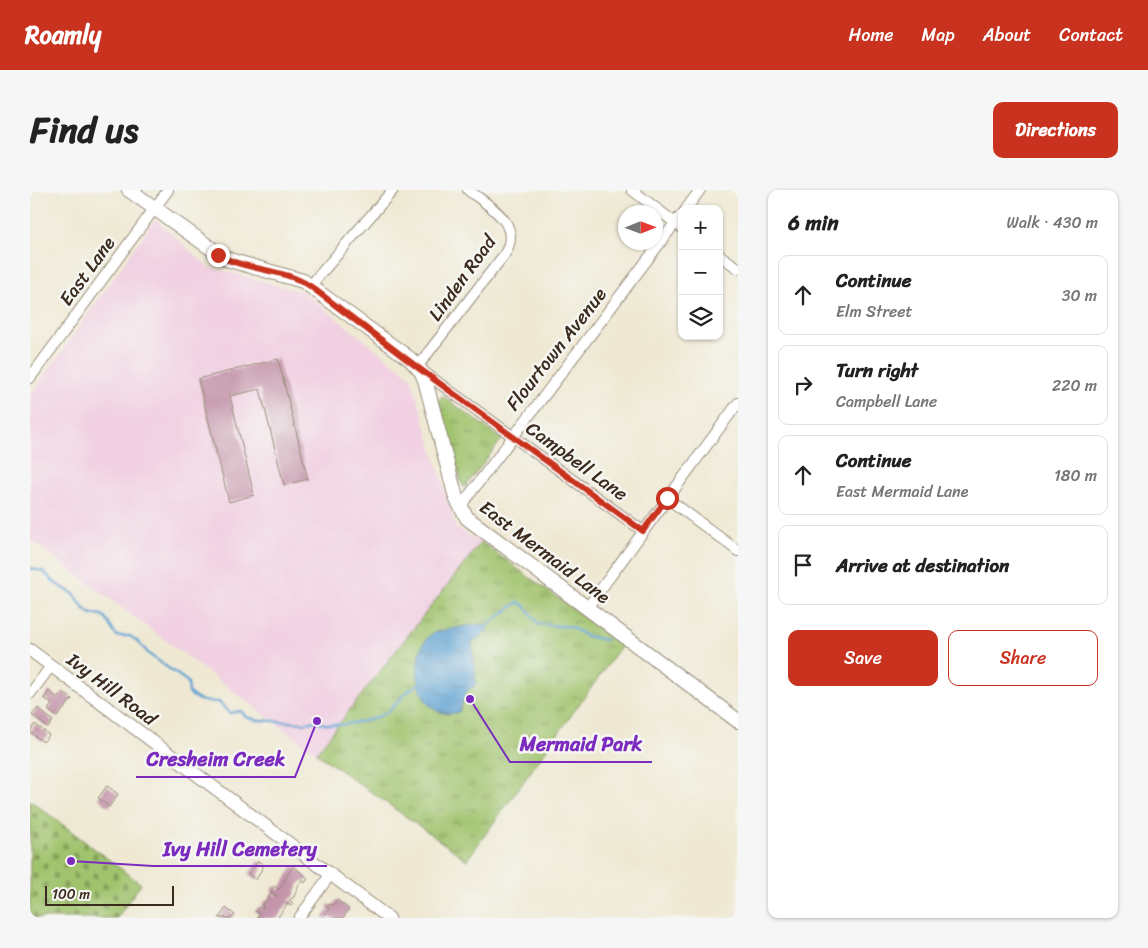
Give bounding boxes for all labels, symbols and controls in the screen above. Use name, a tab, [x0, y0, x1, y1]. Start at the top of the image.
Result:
text: Roamly	[25, 14, 101, 56]
text: Home	[849, 19, 894, 51]
text: Map	[922, 19, 955, 51]
text: About	[983, 19, 1031, 51]
text: Contact	[1059, 19, 1123, 51]
text: Find us	[30, 99, 138, 161]
button: Directions	[993, 102, 1118, 158]
text: 6 min	[788, 204, 839, 242]
north arrow	[618, 205, 663, 250]
map controls	[678, 205, 723, 340]
button: +	[678, 205, 723, 250]
text: Walk · 430 m	[1007, 208, 1098, 237]
street label: Linden Road	[419, 226, 506, 328]
street label: East Lane	[50, 229, 124, 313]
route end	[207, 244, 230, 267]
button: −	[678, 250, 723, 295]
text: Continue	[836, 264, 912, 297]
street label: Flourtown Avenue	[497, 280, 615, 418]
icon: ahead	[789, 281, 817, 309]
text: 30 m	[1062, 281, 1097, 310]
button: layers	[678, 295, 723, 340]
text: Elm Street	[836, 297, 912, 326]
text: Turn right	[836, 354, 918, 387]
icon: right	[789, 371, 817, 399]
text: 220 m	[1052, 371, 1097, 400]
text: Campbell Lane	[836, 387, 937, 416]
street label: Campbell Lane	[519, 412, 635, 510]
text: Continue	[836, 444, 912, 477]
icon: ahead	[789, 461, 817, 489]
text: 180 m	[1054, 461, 1097, 490]
text: East Mermaid Lane	[836, 477, 968, 506]
route start	[656, 487, 679, 510]
street label: East Mermaid Lane	[472, 492, 618, 612]
text: Arrive at destination	[836, 549, 1009, 582]
icon: arrive	[789, 551, 817, 579]
button: Save	[788, 630, 938, 686]
button: Share	[948, 630, 1098, 686]
street label: Ivy Hill Road	[59, 643, 165, 735]
callout: Mermaid Park	[510, 727, 652, 762]
text: Mermaid Park	[519, 727, 643, 762]
callout: Cresheim Creek	[136, 742, 295, 777]
text: Cresheim Creek	[146, 742, 286, 777]
callout: Ivy Hill Cemetery	[153, 831, 327, 866]
text: Ivy Hill Cemetery	[162, 832, 317, 867]
text: 100 m	[52, 882, 90, 907]
scale bar	[45, 883, 174, 906]

